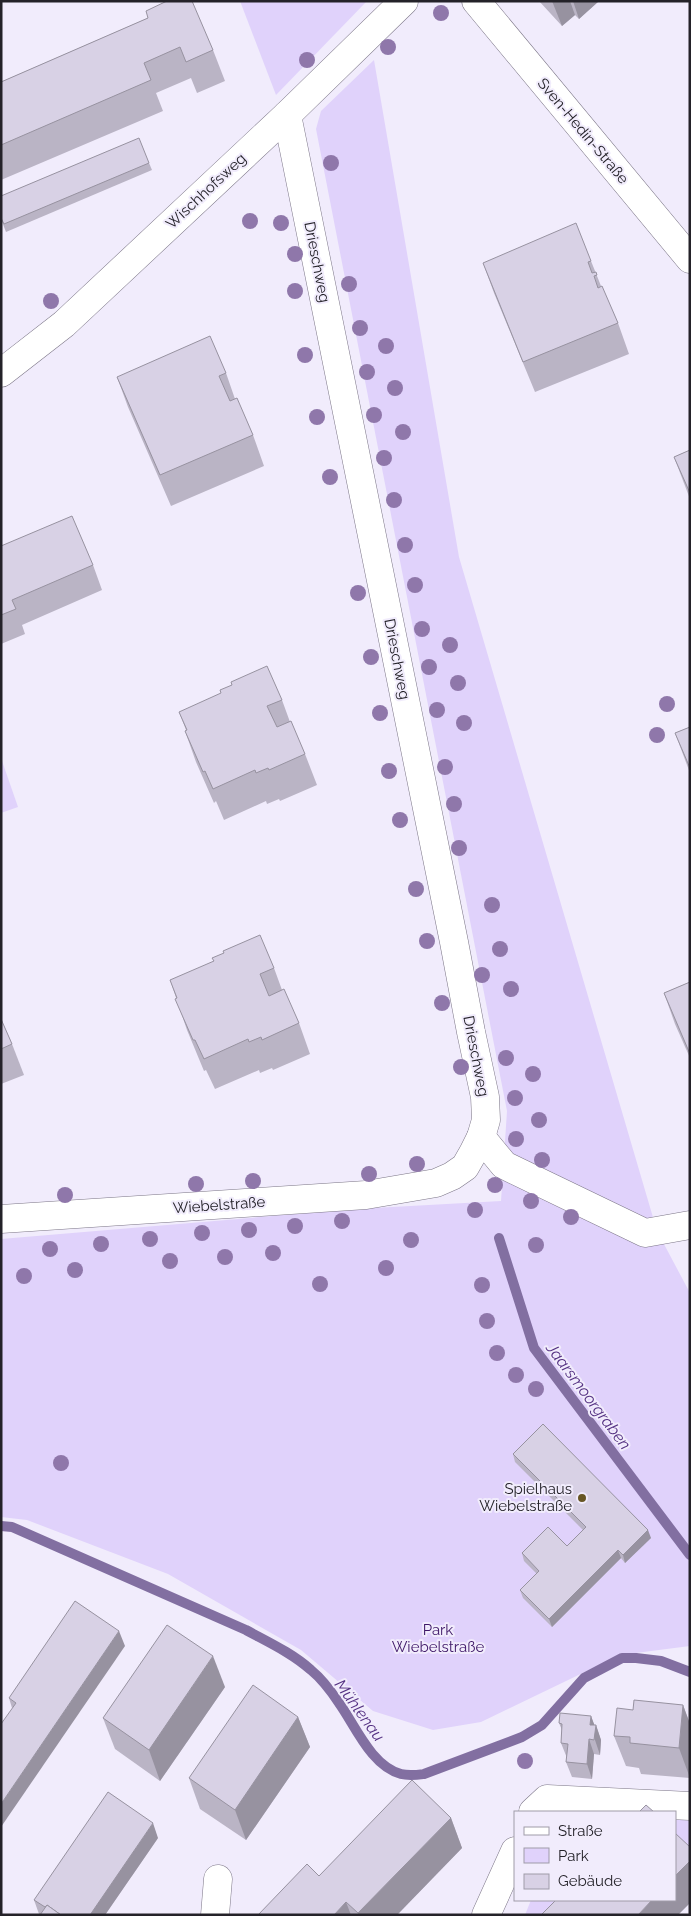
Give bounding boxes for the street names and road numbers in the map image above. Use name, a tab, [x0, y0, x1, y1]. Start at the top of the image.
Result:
street label: Sven-Hedin-Straße	[534, 75, 633, 188]
street label: Wischhofsweg	[162, 149, 250, 233]
street label: Drieschweg	[300, 220, 334, 304]
street label: Drieschweg	[380, 617, 414, 701]
street label: Drieschweg	[459, 1014, 493, 1098]
street label: Wiebelstraße	[172, 1193, 266, 1217]

